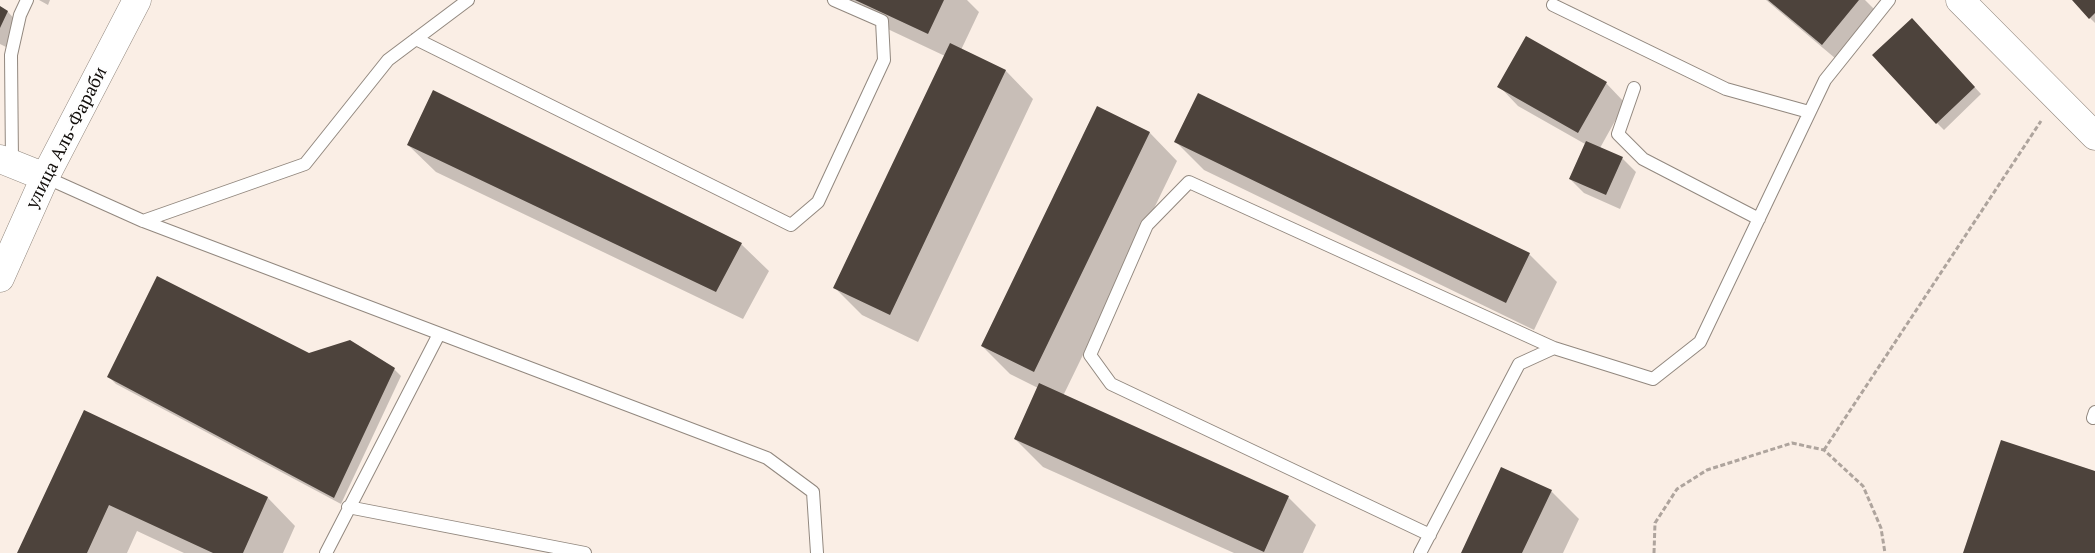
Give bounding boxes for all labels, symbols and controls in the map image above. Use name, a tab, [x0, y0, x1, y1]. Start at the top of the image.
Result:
street label: улица Аль-Фараби	[22, 64, 112, 212]

